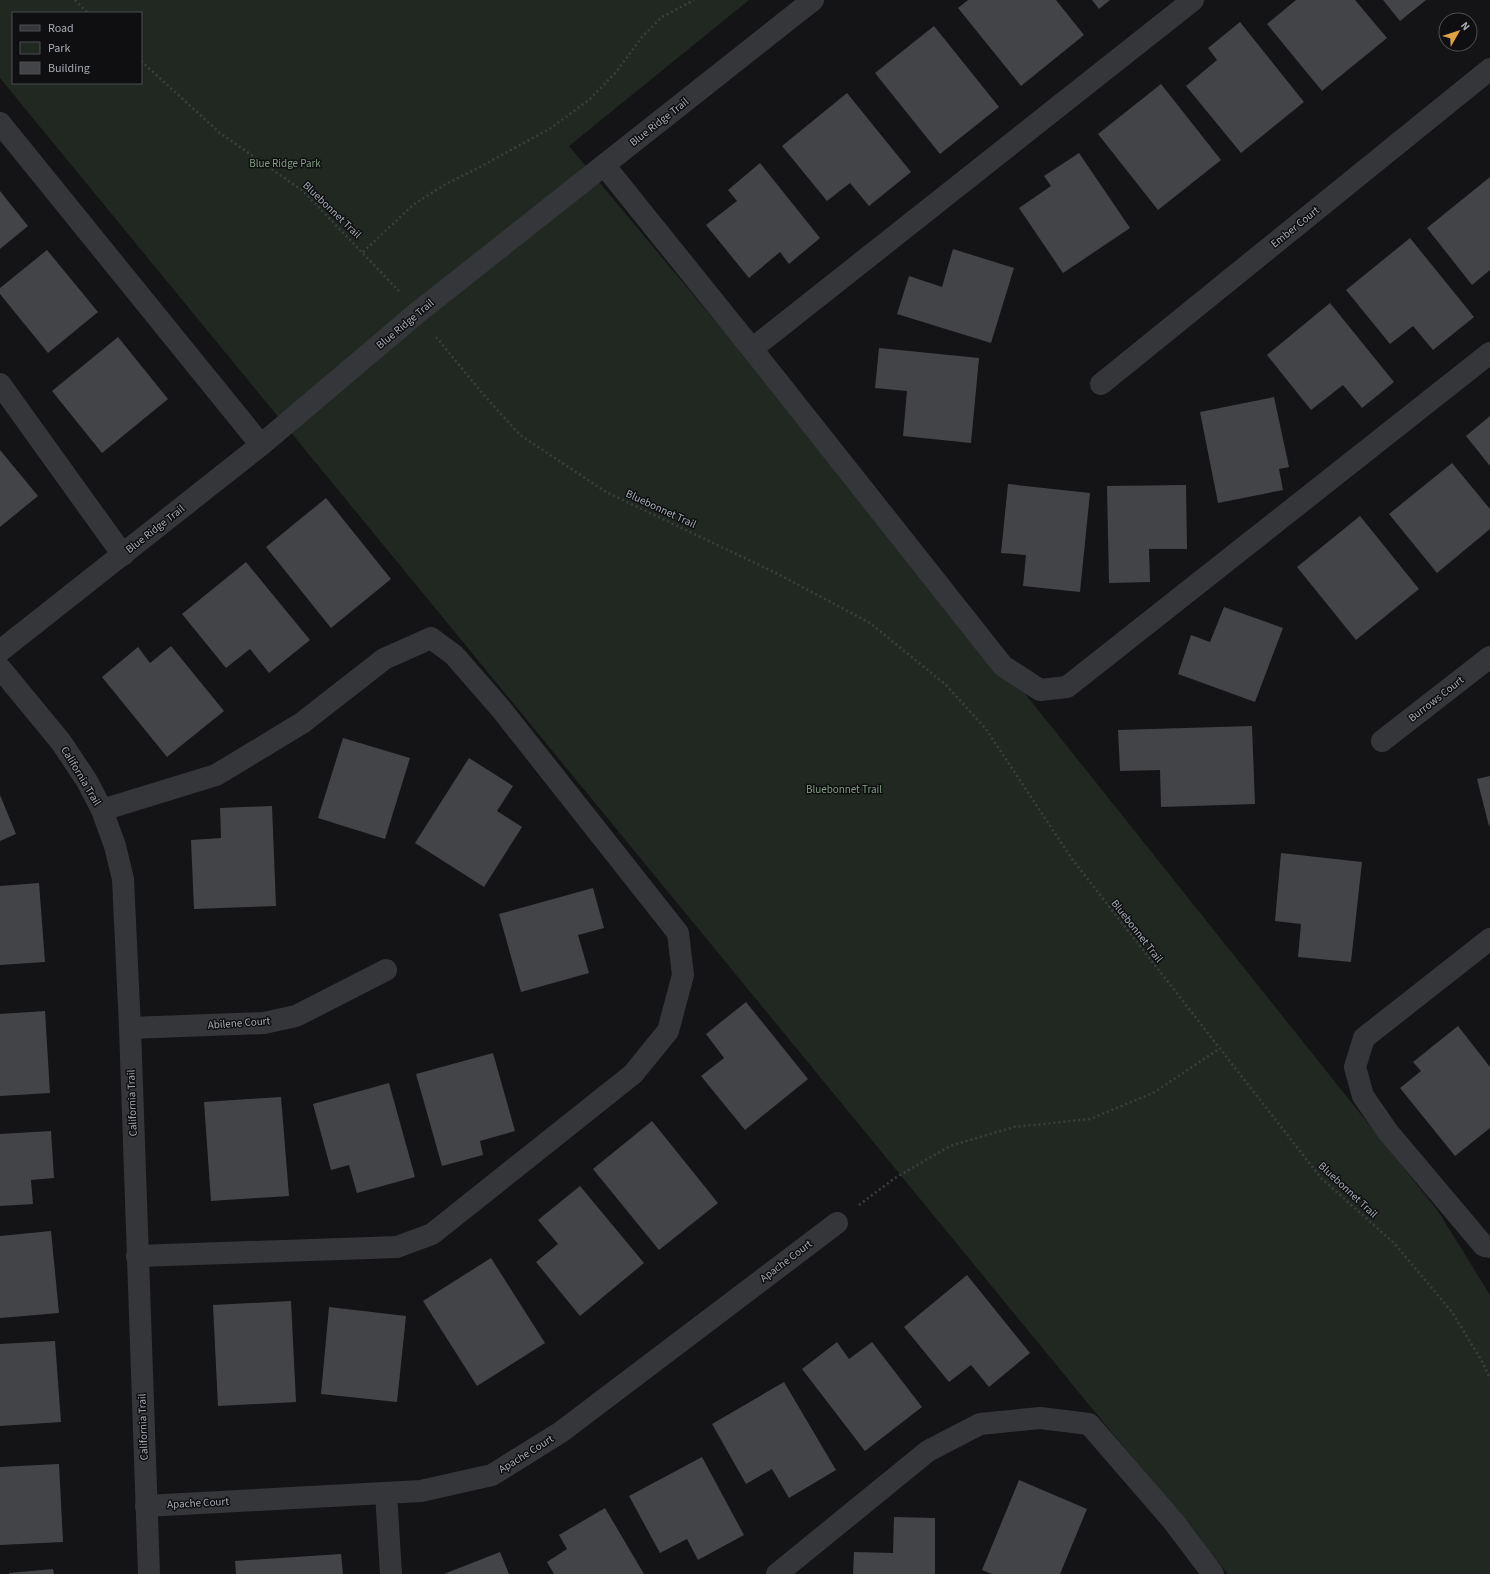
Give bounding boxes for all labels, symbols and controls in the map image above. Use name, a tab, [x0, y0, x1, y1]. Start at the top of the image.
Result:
legend	[12, 12, 142, 84]
north arrow	[1438, 12, 1478, 52]
text: N	[1457, 18, 1474, 34]
text: Road	[48, 20, 74, 37]
text: Park	[48, 40, 70, 57]
text: Building	[48, 60, 90, 77]
street label: Blue Ridge Trail	[626, 94, 692, 150]
park label: Blue Ridge Park	[249, 156, 321, 171]
street label: Bluebonnet Trail	[299, 178, 365, 242]
street label: Ember Court	[1268, 203, 1323, 251]
street label: Blue Ridge Trail	[373, 295, 437, 353]
street label: Bluebonnet Trail	[623, 486, 699, 532]
street label: Blue Ridge Trail	[122, 501, 188, 557]
street label: Burrows Court	[1405, 672, 1467, 725]
street label: California Trail	[57, 744, 105, 809]
park label: Bluebonnet Trail	[806, 782, 882, 797]
street label: Bluebonnet Trail	[1108, 896, 1166, 966]
street label: Abilene Court	[207, 1013, 271, 1033]
street label: California Trail	[123, 1069, 141, 1137]
street label: Bluebonnet Trail	[1315, 1159, 1381, 1222]
street label: Apache Court	[757, 1236, 815, 1286]
street label: California Trail	[134, 1393, 152, 1461]
street label: Apache Court	[496, 1431, 556, 1477]
street label: Apache Court	[167, 1494, 230, 1512]

